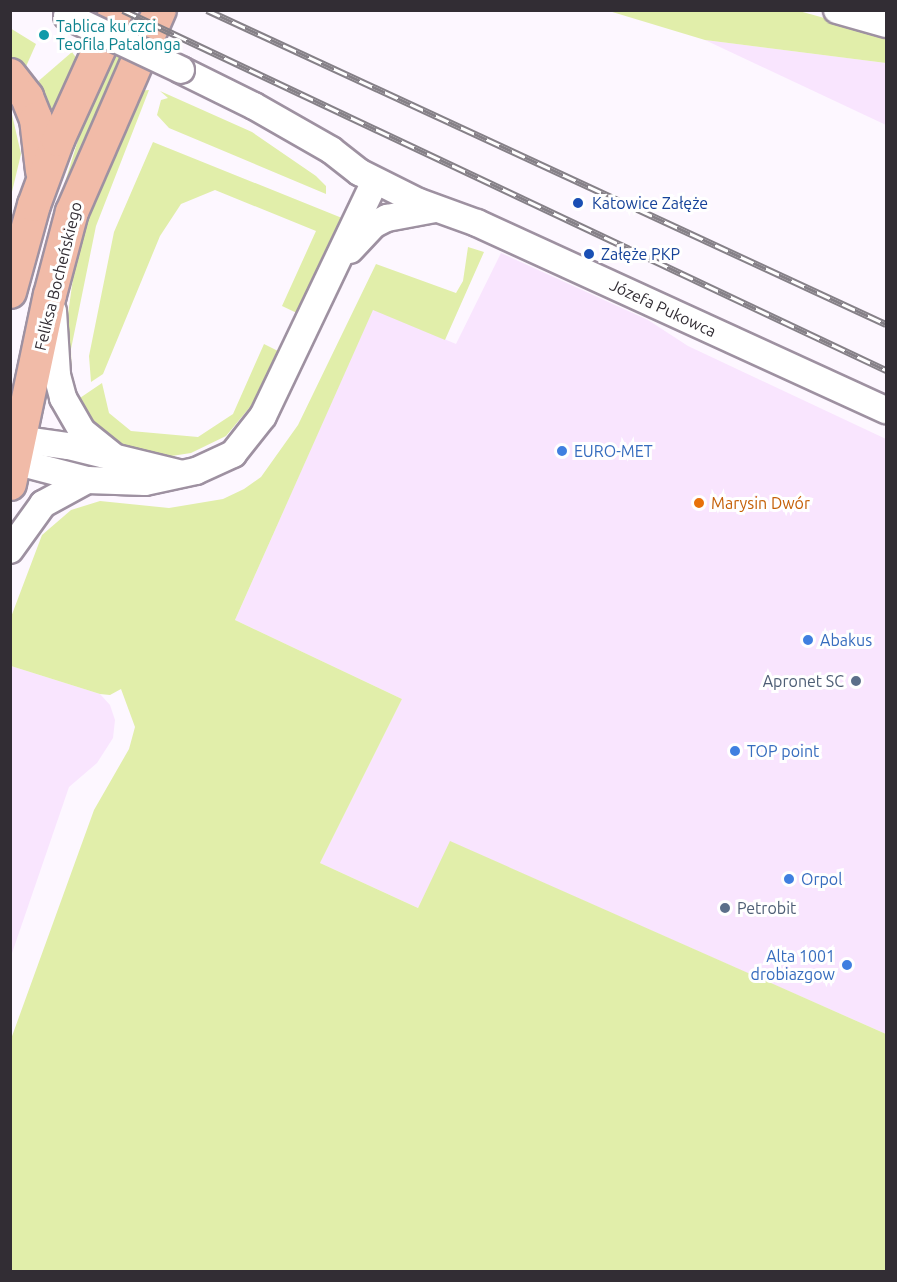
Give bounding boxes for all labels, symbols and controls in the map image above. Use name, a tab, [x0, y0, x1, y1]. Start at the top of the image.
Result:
place label: Tablica ku czci Teofila Patalonga	[56, 16, 181, 54]
marker: Tablica ku czci Teofila Patalonga	[37, 28, 51, 42]
place label: Katowice Załęże	[592, 193, 708, 213]
marker: Katowice Załęże	[569, 194, 587, 212]
street label: Feliksa Bocheńskiego	[30, 200, 86, 352]
place label: Załęże PKP	[601, 244, 680, 264]
marker: Załęże PKP	[582, 247, 596, 261]
street label: Józefa Pukowca	[607, 275, 719, 341]
place label: EURO-MET	[574, 441, 653, 461]
marker: EURO-MET	[555, 444, 569, 458]
place label: Marysin Dwór	[711, 493, 810, 513]
marker: Marysin Dwór	[692, 496, 706, 510]
place label: Abakus	[820, 630, 872, 650]
marker: Abakus	[801, 633, 815, 647]
place label: Apronet SC	[763, 671, 844, 691]
marker: Apronet SC	[849, 674, 863, 688]
place label: TOP point	[747, 741, 819, 761]
marker: TOP point	[728, 744, 742, 758]
place label: Orpol	[801, 869, 842, 889]
marker: Orpol	[782, 872, 796, 886]
place label: Petrobit	[737, 898, 796, 918]
marker: Petrobit	[718, 901, 732, 915]
place label: Alta 1001 drobiazgow	[751, 946, 835, 984]
marker: Alta 1001 drobiazgow	[840, 958, 854, 972]

